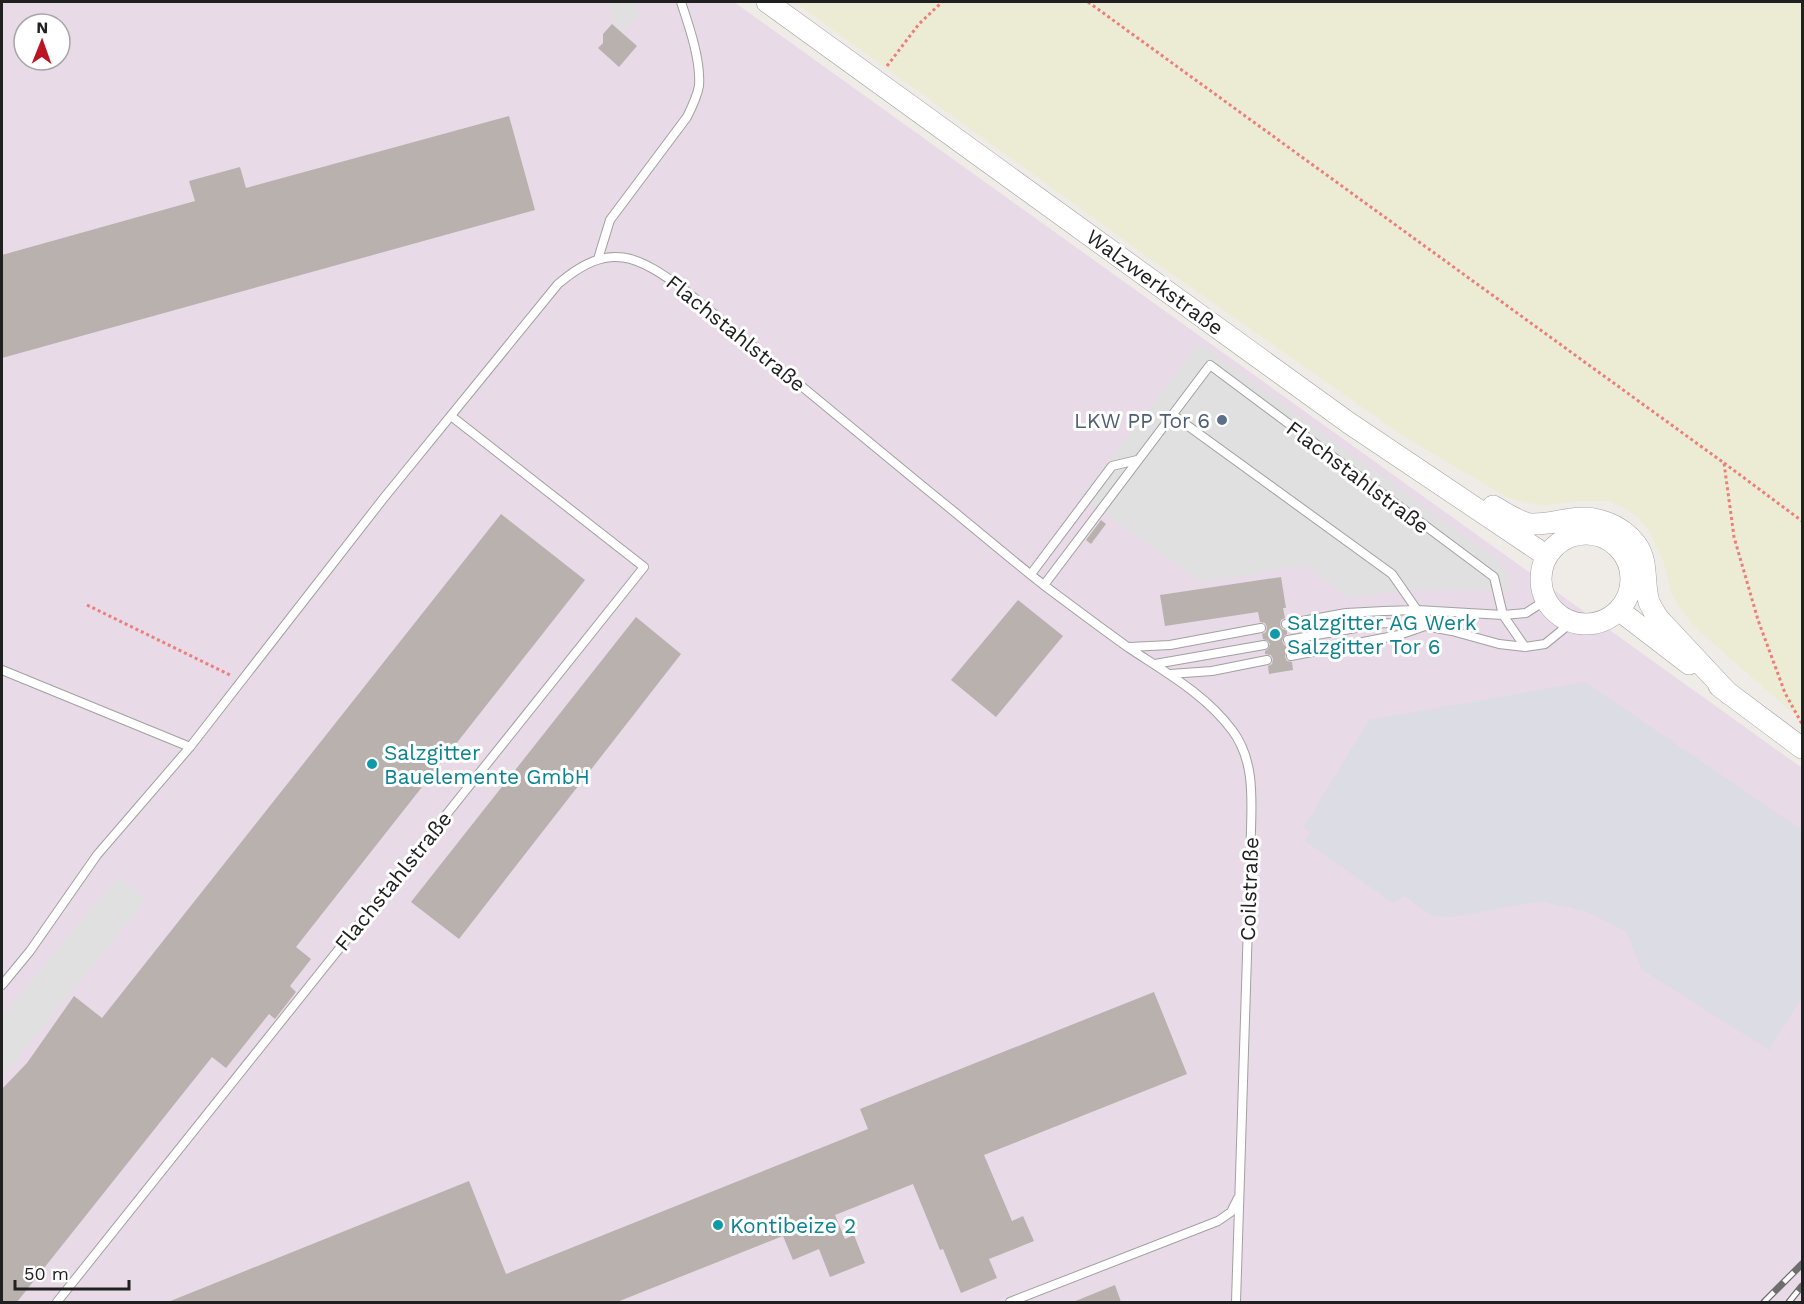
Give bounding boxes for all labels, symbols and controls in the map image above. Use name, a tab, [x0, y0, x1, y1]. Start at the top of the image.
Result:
north arrow	[12, 12, 72, 72]
text: N	[36, 18, 48, 37]
street label: Walzwerkstraße	[1081, 224, 1229, 340]
street label: Flachstahlstraße	[661, 269, 811, 397]
place label: LKW PP Tor 6	[1074, 408, 1210, 433]
marker: LKW PP Tor 6	[1215, 413, 1229, 427]
street label: Flachstahlstraße	[1282, 415, 1434, 539]
place label: Salzgitter AG Werk Salzgitter Tor 6	[1287, 610, 1477, 659]
marker: Salzgitter AG Werk Salzgitter Tor 6	[1268, 627, 1282, 641]
place label: Salzgitter Bauelemente GmbH	[384, 740, 590, 789]
marker: Salzgitter Bauelemente GmbH	[365, 757, 379, 771]
street label: Flachstahlstraße	[329, 806, 457, 956]
street label: Coilstraße	[1235, 837, 1263, 941]
place label: Kontibeize 2	[730, 1213, 856, 1238]
marker: Kontibeize 2	[711, 1218, 725, 1232]
scale bar	[15, 1253, 129, 1291]
text: 50 m	[24, 1263, 69, 1284]

